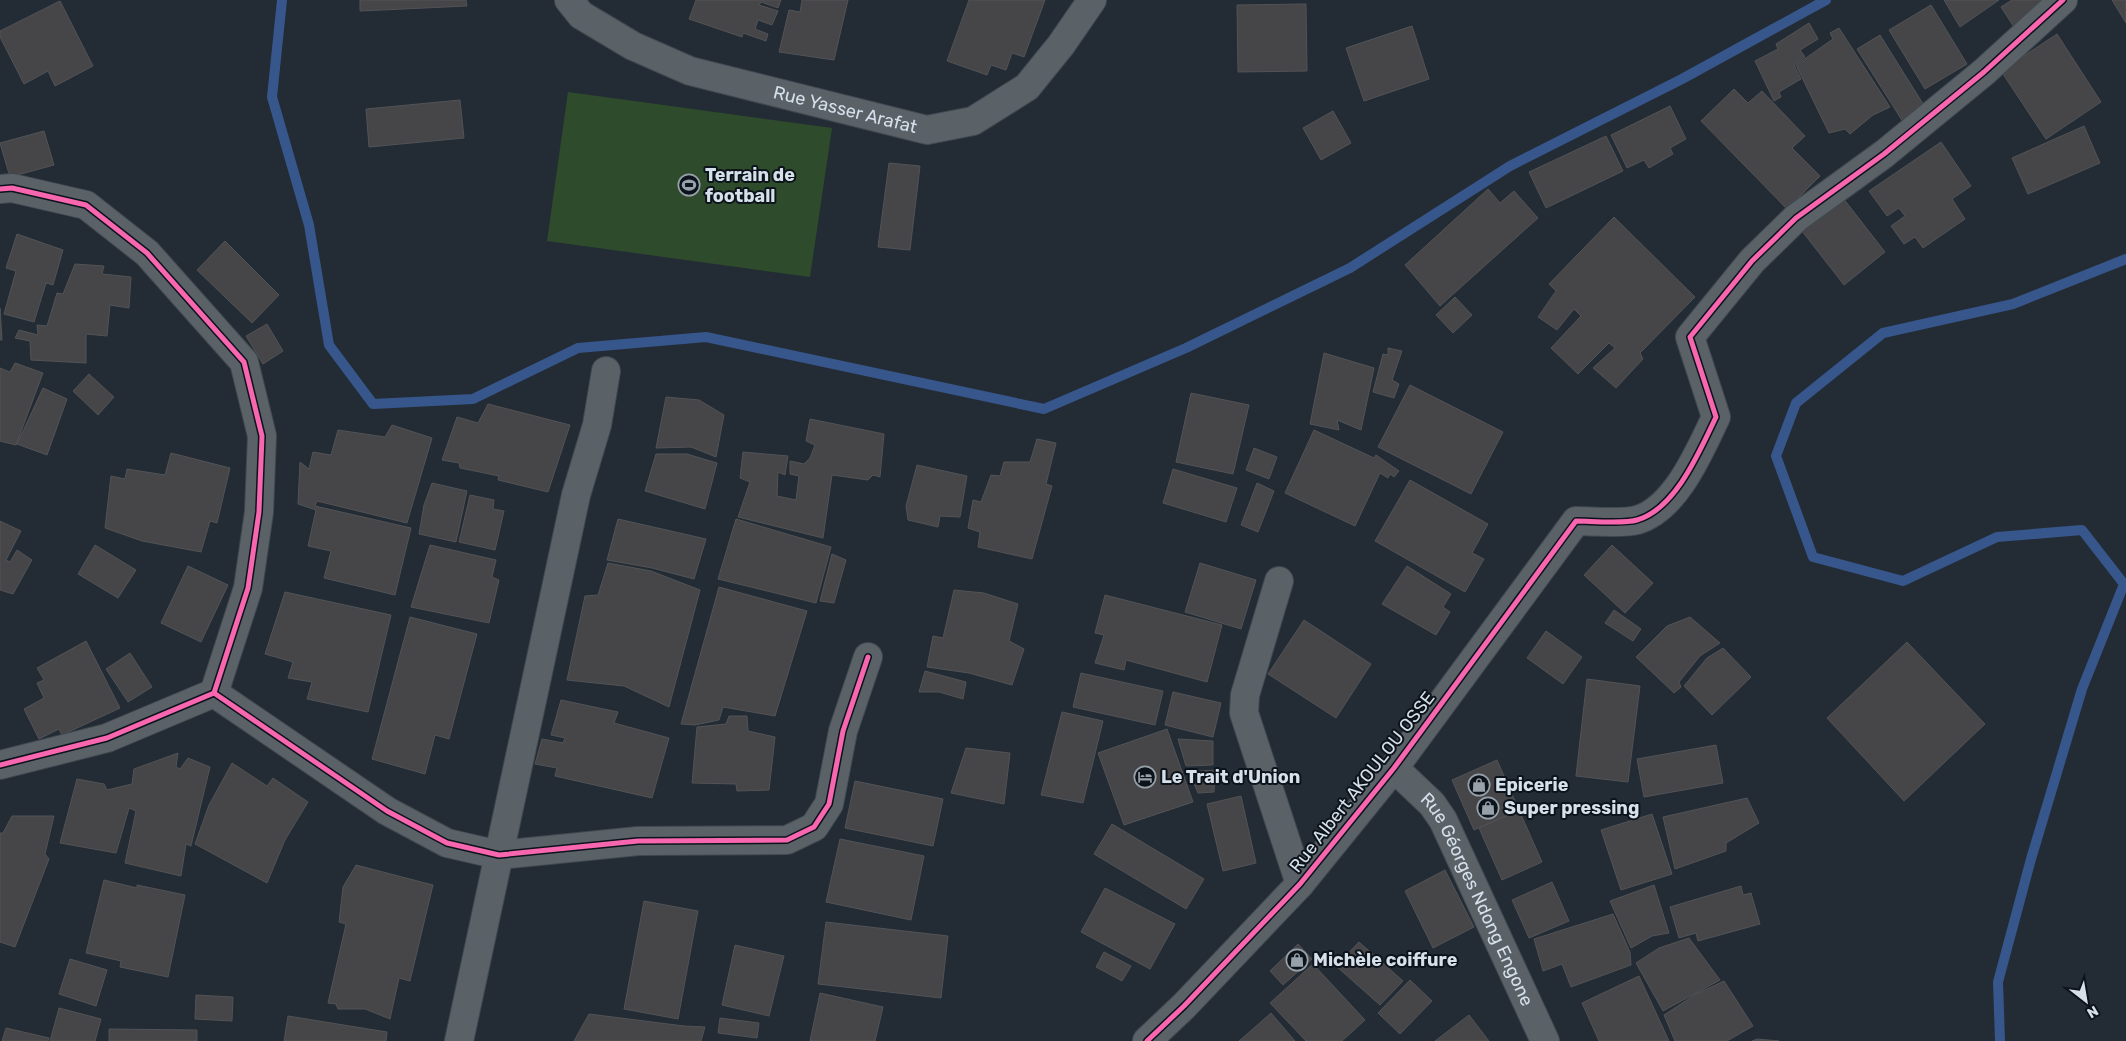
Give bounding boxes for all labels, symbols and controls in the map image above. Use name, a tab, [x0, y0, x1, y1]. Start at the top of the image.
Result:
street label: Rue Yasser Arafat	[771, 81, 920, 138]
place label: Terrain de football	[705, 164, 795, 207]
sports icon: Terrain de football	[677, 173, 701, 197]
street label: Rue Albert AKOULOU OSSE	[1285, 687, 1439, 877]
hotel icon: Le Trait d'Union	[1133, 765, 1157, 789]
place label: Le Trait d'Union	[1161, 766, 1300, 788]
shop icon: Epicerie	[1467, 773, 1491, 797]
place label: Epicerie	[1495, 774, 1569, 796]
street label: Rue Géorges Ndong Engone	[1416, 788, 1538, 1009]
shop icon: Super pressing	[1476, 796, 1500, 820]
place label: Super pressing	[1504, 797, 1639, 819]
shop icon: Michèle coiffure	[1285, 948, 1309, 972]
place label: Michèle coiffure	[1313, 949, 1458, 971]
north arrow	[2061, 976, 2111, 1026]
text: N	[2084, 1002, 2101, 1022]

